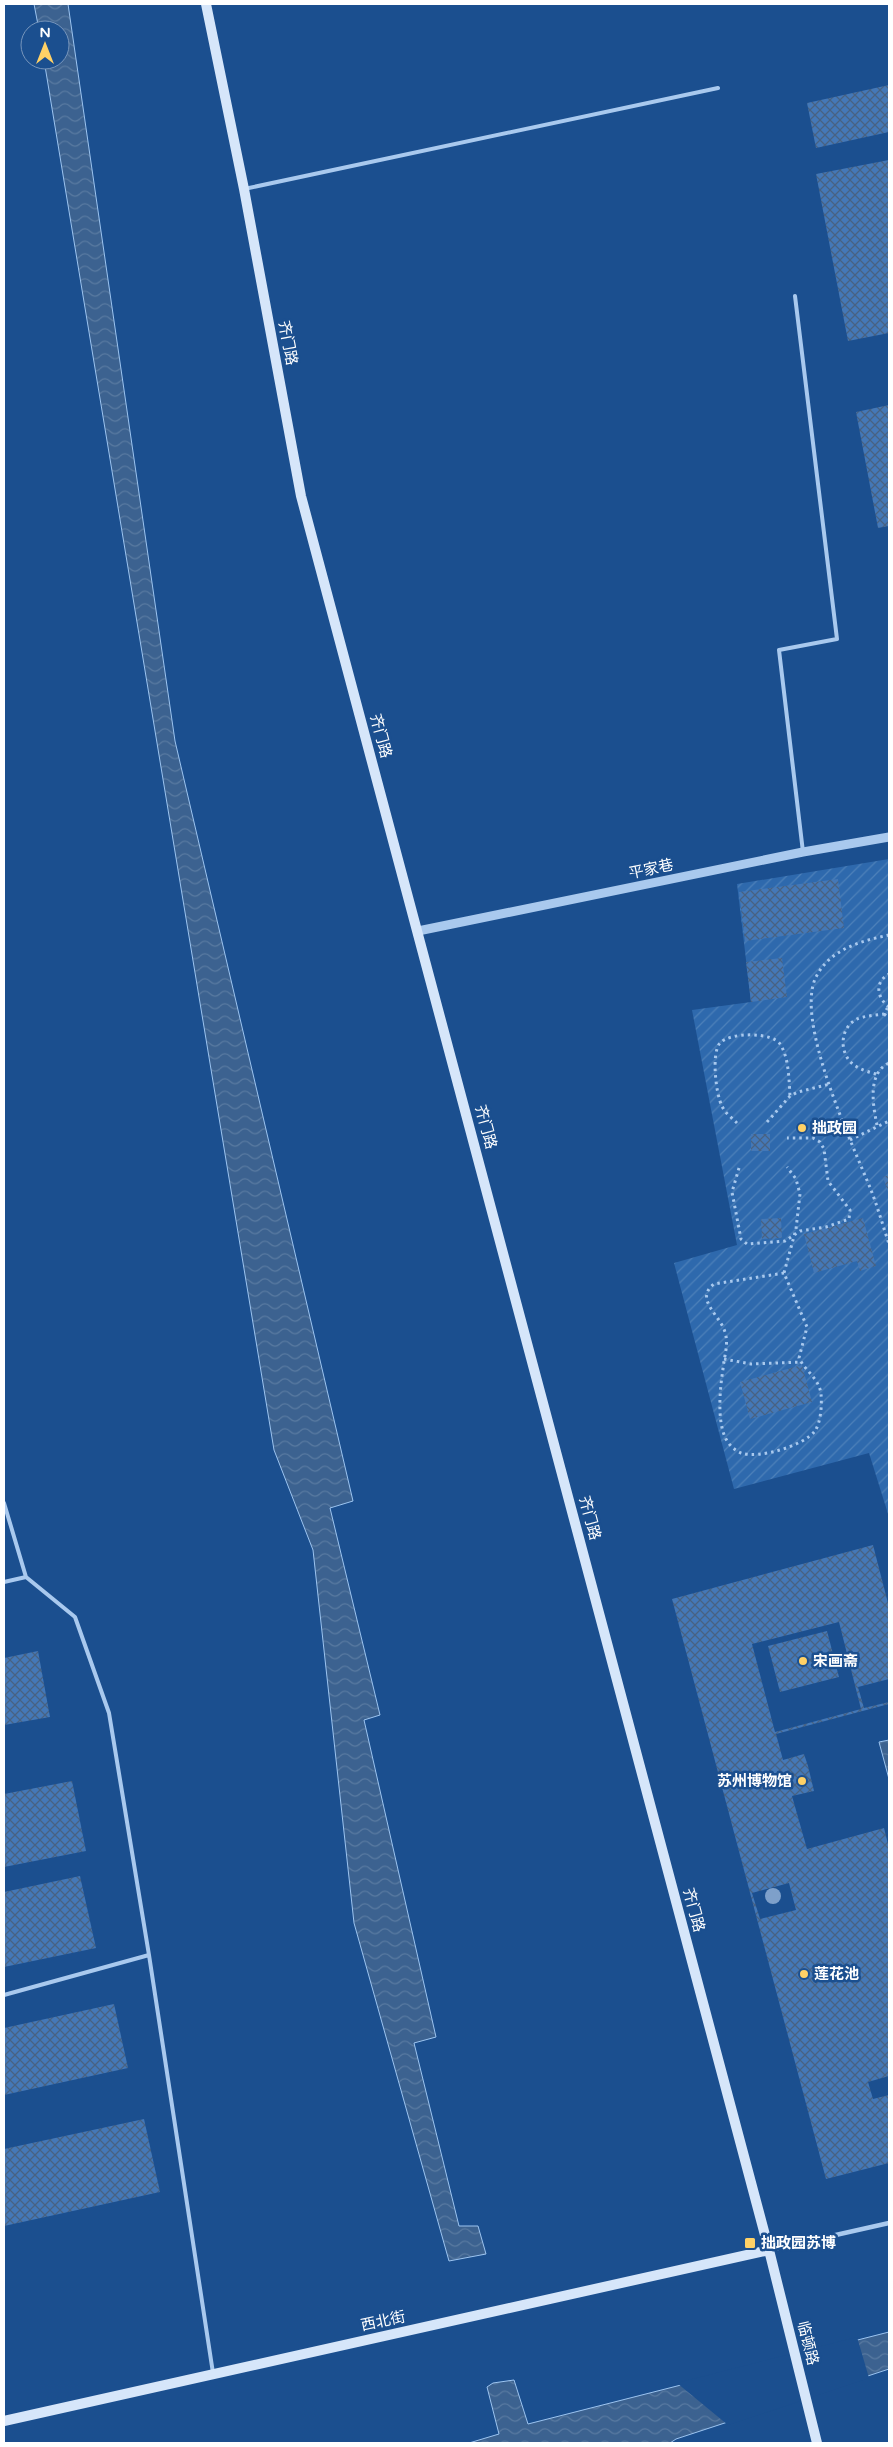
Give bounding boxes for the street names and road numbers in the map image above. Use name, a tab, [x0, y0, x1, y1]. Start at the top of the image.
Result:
street label: 齐门路	[275, 319, 301, 367]
street label: 齐门路	[366, 712, 396, 760]
street label: 平家巷	[627, 856, 675, 882]
street label: 齐门路	[471, 1103, 501, 1151]
street label: 齐门路	[575, 1494, 605, 1542]
street label: 齐门路	[679, 1886, 709, 1934]
street label: 西北街	[359, 2308, 407, 2334]
street label: 临顿路	[794, 2319, 822, 2367]

